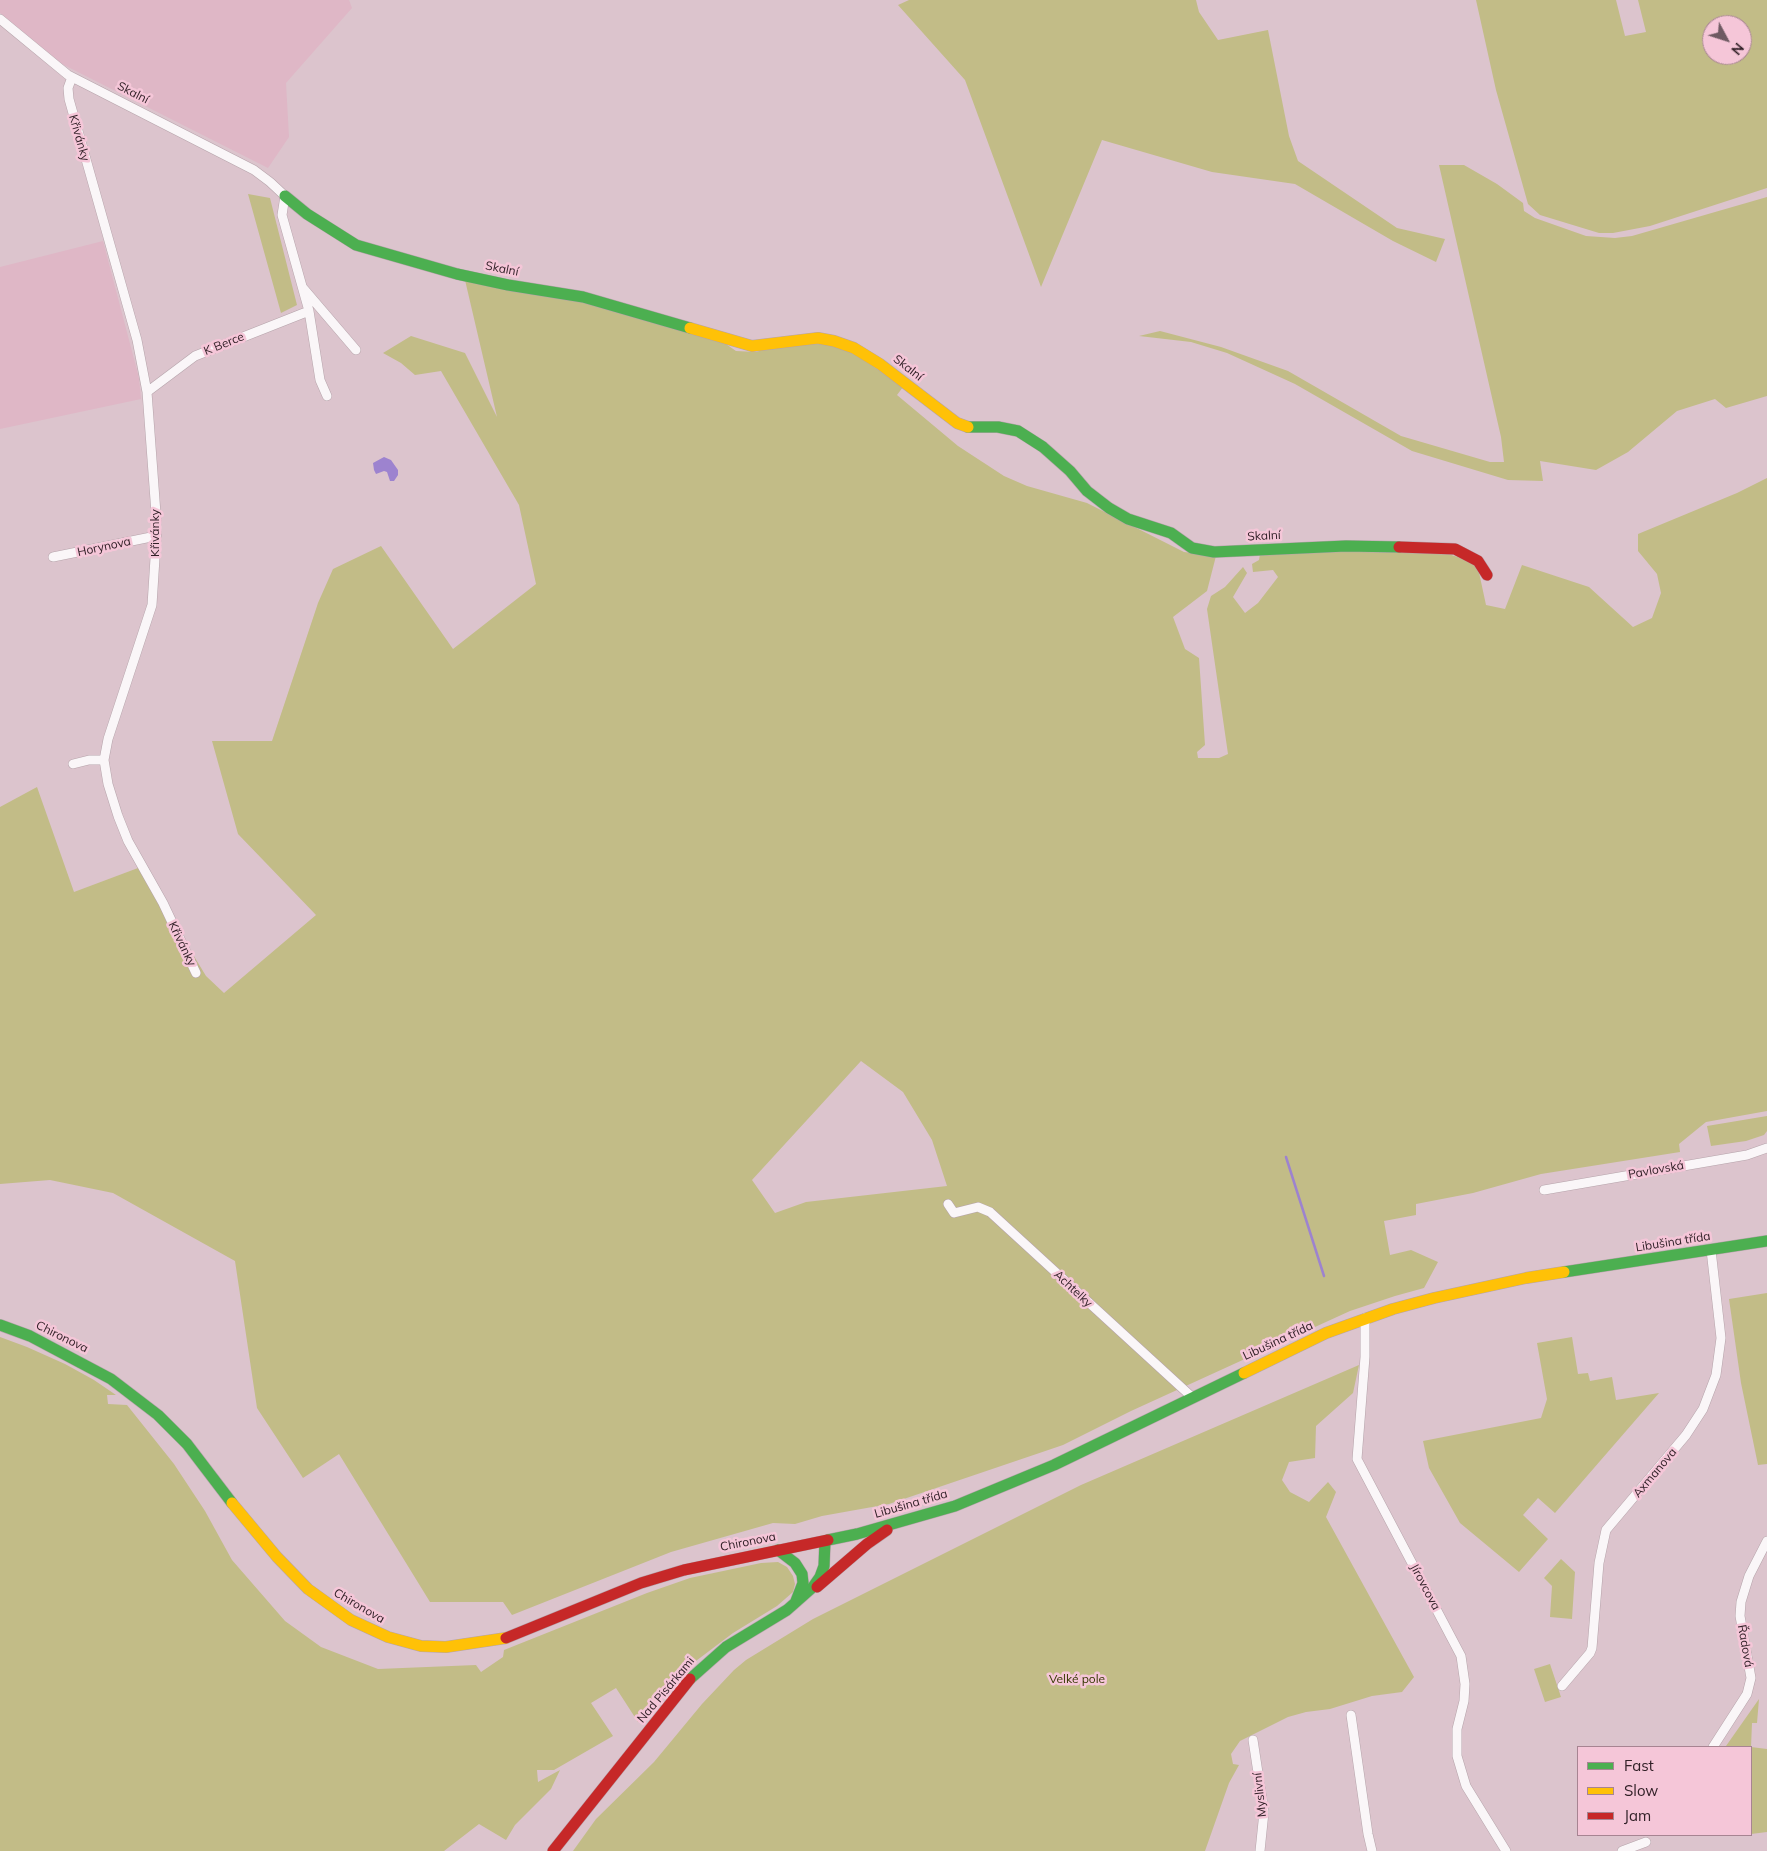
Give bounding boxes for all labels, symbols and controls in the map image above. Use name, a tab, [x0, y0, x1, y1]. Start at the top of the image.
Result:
north arrow	[1702, 15, 1752, 65]
text: N	[1727, 39, 1748, 59]
street label: Skalní	[115, 79, 151, 107]
street label: Křivánky	[65, 113, 93, 163]
street label: Skalní	[484, 259, 520, 279]
street label: K Berce	[202, 329, 246, 359]
street label: Skalní	[890, 352, 926, 384]
street label: Křivánky	[148, 509, 162, 557]
street label: Skalní	[1247, 528, 1281, 544]
street label: Horynova	[76, 534, 132, 560]
street label: Křivánky	[165, 919, 199, 969]
street label: Pavlovská	[1627, 1158, 1685, 1182]
street label: Libušina třída	[1635, 1229, 1711, 1255]
street label: Achtelky	[1051, 1267, 1095, 1311]
street label: Chironova	[33, 1318, 91, 1356]
street label: Libušina třída	[1241, 1319, 1315, 1363]
street label: Axmanova	[1630, 1445, 1680, 1501]
street label: Libušina třída	[873, 1487, 949, 1521]
street label: Chironova	[719, 1530, 777, 1554]
street label: Jírovcova	[1407, 1561, 1443, 1613]
street label: Chironova	[331, 1586, 387, 1626]
street label: Řadová	[1734, 1624, 1756, 1668]
street label: Nad Pisárkami	[634, 1654, 698, 1726]
park label: Velké pole	[1049, 1672, 1105, 1686]
legend	[1577, 1746, 1752, 1836]
text: Fast	[1624, 1756, 1654, 1775]
street label: Myslivní	[1251, 1772, 1269, 1818]
text: Slow	[1624, 1781, 1658, 1800]
text: Jam	[1624, 1806, 1651, 1825]

